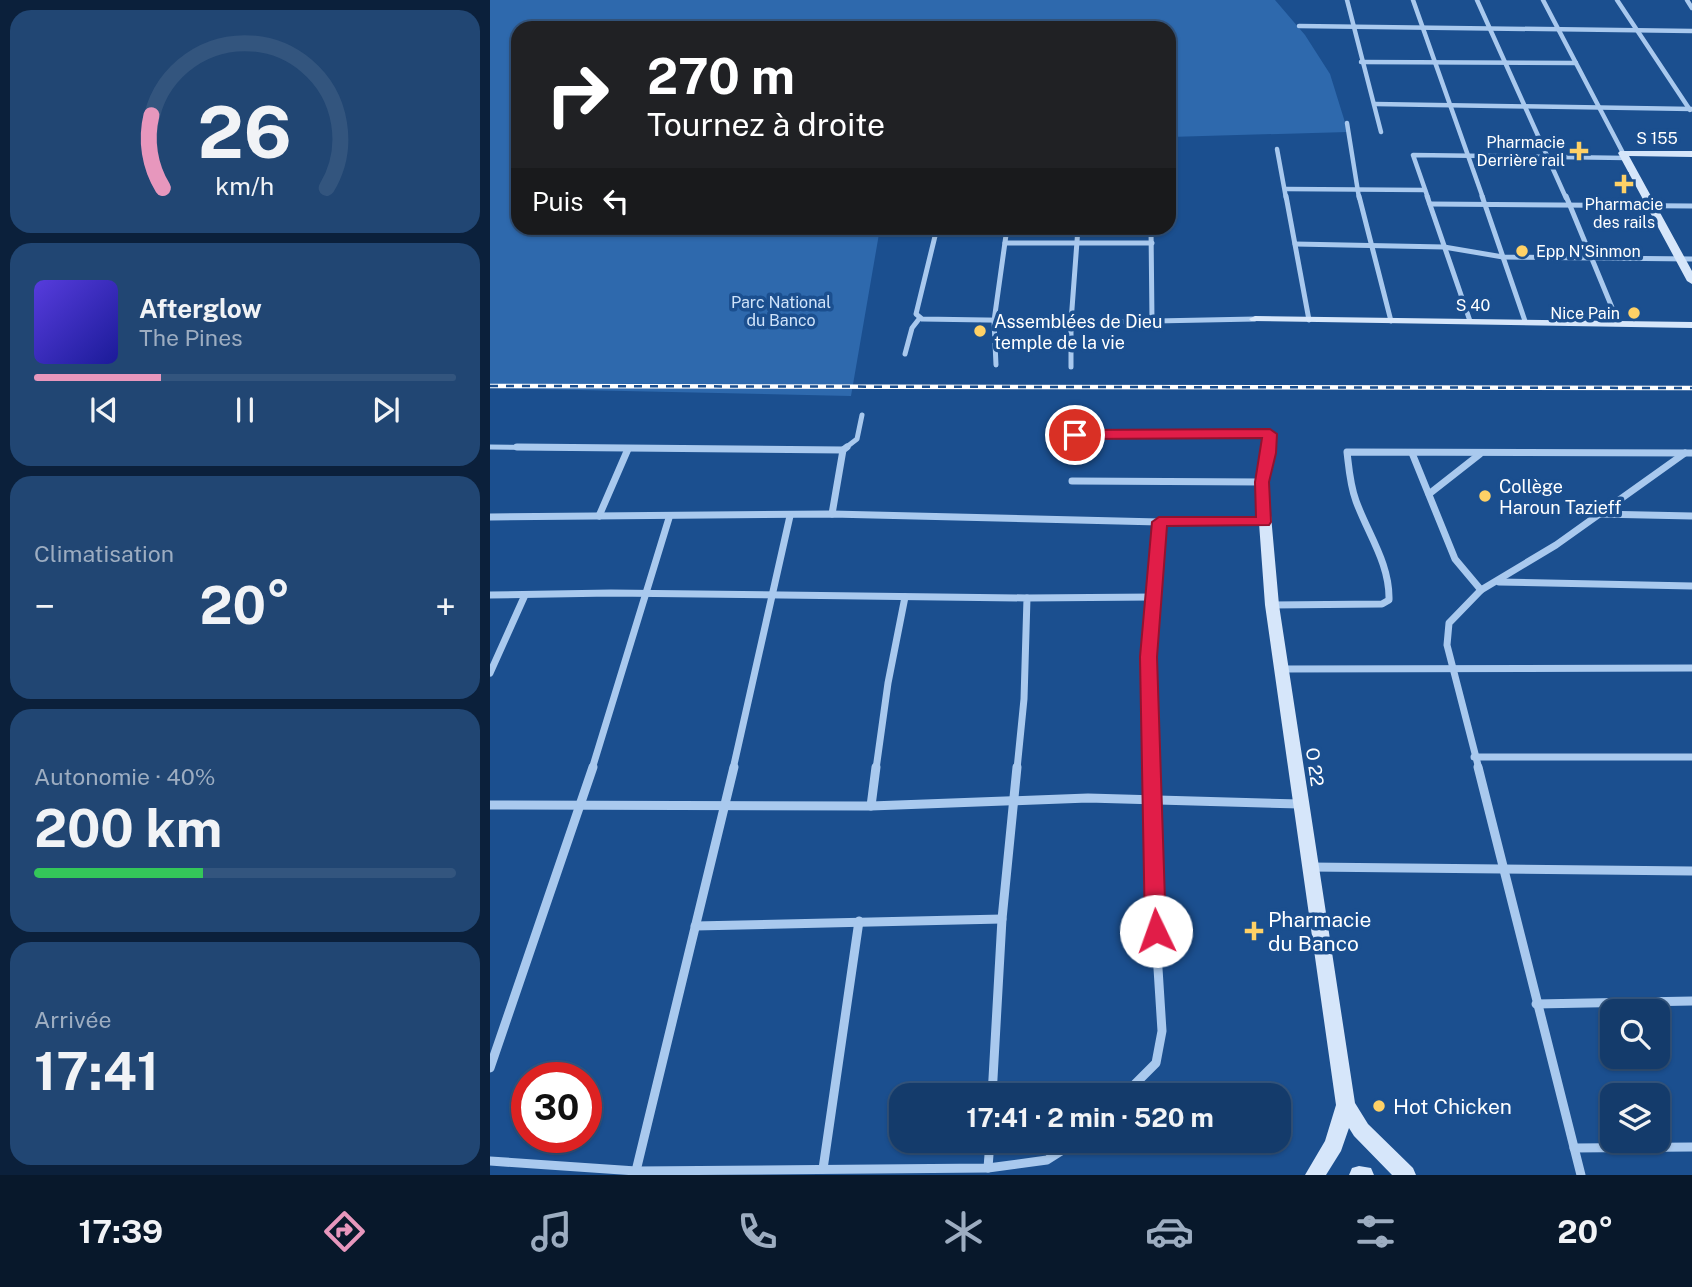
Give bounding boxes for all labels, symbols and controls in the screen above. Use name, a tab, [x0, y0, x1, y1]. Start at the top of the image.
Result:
text: 270 m	[647, 47, 795, 105]
icon: right	[532, 49, 623, 140]
text: 26	[198, 89, 292, 174]
text: Tournez à droite	[647, 106, 885, 143]
street label: S 155	[1636, 129, 1678, 148]
place label: Pharmacie Derrière rail	[1477, 133, 1565, 170]
marker: Pharmacie Derrière rail	[1571, 143, 1587, 159]
text: km/h	[216, 170, 274, 200]
marker: Pharmacie des rails	[1616, 176, 1632, 192]
icon: left	[597, 182, 635, 220]
text: Puis	[532, 186, 583, 217]
place label: Pharmacie des rails	[1585, 195, 1663, 232]
place label: Epp N'Sinmon	[1536, 242, 1641, 261]
marker: Epp N'Sinmon	[1514, 243, 1530, 259]
text: Afterglow	[139, 293, 262, 324]
park label: Parc National du Banco	[731, 293, 831, 330]
street label: S 40	[1456, 296, 1490, 315]
place label: Nice Pain	[1550, 304, 1620, 323]
marker: Nice Pain	[1626, 305, 1642, 321]
place label: Assemblées de Dieu temple de la vie	[994, 311, 1162, 353]
marker: Assemblées de Dieu temple de la vie	[972, 323, 988, 339]
text: The Pines	[139, 324, 243, 351]
icon: previous	[85, 391, 123, 429]
icon: pause	[226, 391, 264, 429]
icon: next	[367, 391, 405, 429]
pin	[1045, 405, 1105, 465]
icon: arrive	[1056, 416, 1094, 454]
place label: Collège Haroun Tazieff	[1499, 476, 1621, 518]
marker: Collège Haroun Tazieff	[1477, 488, 1493, 504]
text: Climatisation	[34, 540, 174, 567]
text: 20°	[199, 575, 291, 636]
text: −	[34, 584, 55, 629]
text: +	[435, 584, 456, 629]
street label: O 22	[1302, 746, 1328, 788]
text: Autonomie · 40%	[34, 763, 216, 790]
text: 200 km	[34, 798, 222, 859]
position arrow	[1119, 894, 1193, 968]
place label: Pharmacie du Banco	[1268, 907, 1371, 956]
marker: Pharmacie du Banco	[1246, 923, 1262, 939]
map controls	[1600, 999, 1670, 1153]
button: search	[1600, 999, 1670, 1069]
text: Arrivée	[34, 1006, 111, 1033]
text: 17:41	[34, 1041, 159, 1102]
speed limit sign: 30	[511, 1062, 602, 1153]
button: layers	[1600, 1083, 1670, 1153]
place label: Hot Chicken	[1393, 1094, 1512, 1119]
marker: Hot Chicken	[1371, 1098, 1387, 1114]
text: 17:41 · 2 min · 520 m	[966, 1102, 1214, 1133]
icon: directions	[320, 1207, 369, 1256]
icon: music	[527, 1207, 576, 1256]
icon: phone	[733, 1207, 782, 1256]
icon: climate	[939, 1207, 988, 1256]
icon: car	[1145, 1207, 1194, 1256]
icon: filters	[1351, 1207, 1400, 1256]
text: 17:39	[79, 1213, 163, 1250]
text: 20°	[1557, 1213, 1613, 1250]

